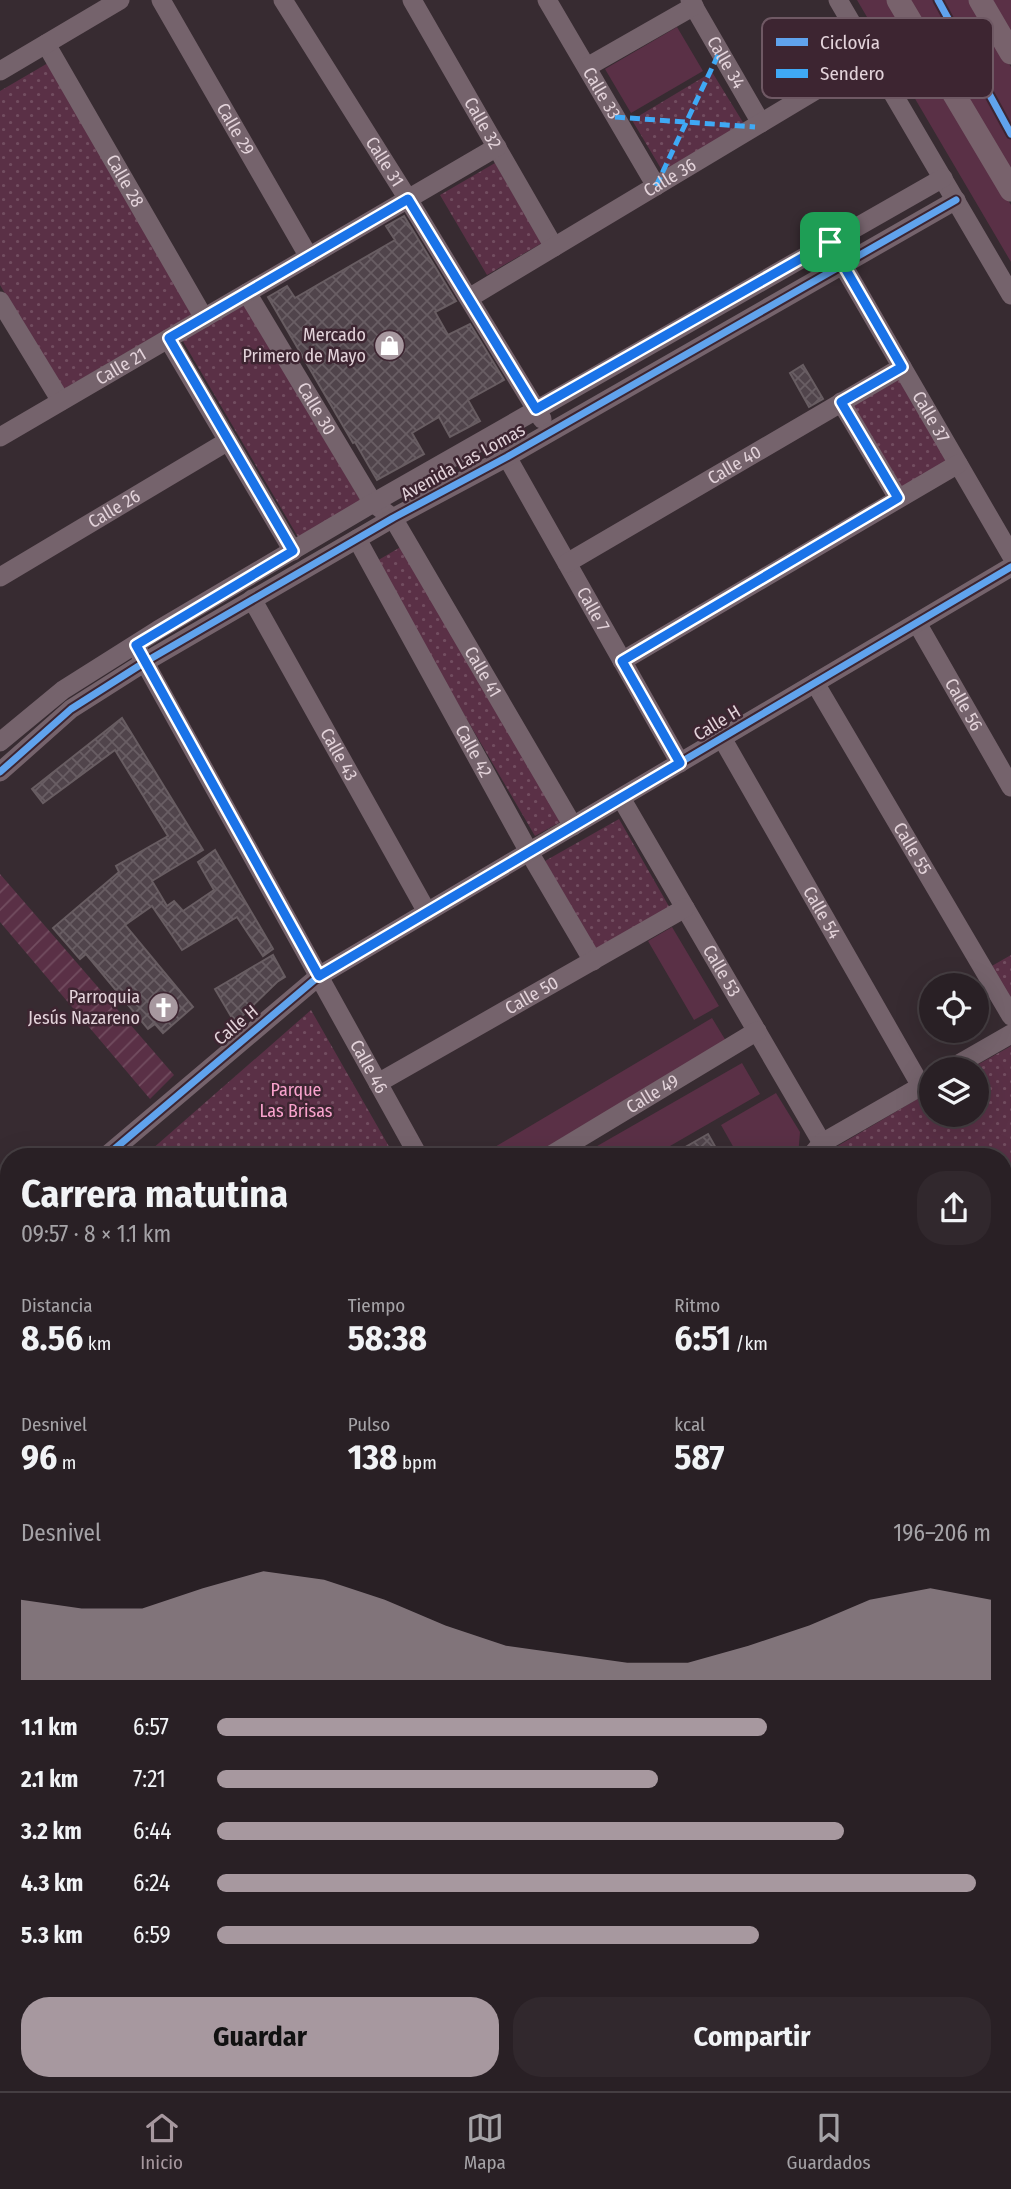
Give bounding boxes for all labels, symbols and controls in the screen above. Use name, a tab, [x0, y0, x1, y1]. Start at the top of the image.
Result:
legend	[762, 18, 993, 98]
text: Ciclovía	[820, 31, 880, 54]
street label: Calle 34	[702, 32, 750, 93]
text: Sendero	[820, 62, 885, 85]
street label: Calle 33	[578, 63, 625, 123]
street label: Calle 32	[459, 93, 506, 153]
street label: Calle 29	[212, 99, 259, 159]
street label: Calle 31	[361, 133, 409, 191]
street label: Calle 28	[101, 151, 149, 211]
street label: Calle 36	[639, 153, 700, 202]
pin	[800, 212, 860, 272]
icon: arrive	[811, 223, 849, 261]
place label: Mercado Primero de Mayo	[242, 324, 366, 367]
shop icon: Mercado Primero de Mayo	[372, 328, 406, 362]
street label: Calle 21	[92, 343, 150, 390]
street label: Calle 30	[292, 378, 341, 439]
street label: Calle 37	[907, 387, 954, 446]
street label: Avenida Las Lomas	[397, 419, 529, 505]
street label: Calle 40	[704, 441, 765, 489]
street label: Calle 26	[84, 485, 144, 533]
street label: Calle 7	[572, 583, 614, 635]
street label: Calle 41	[459, 642, 506, 701]
street label: Calle 56	[940, 674, 988, 735]
street label: Calle H	[689, 700, 745, 746]
street label: Calle 42	[450, 721, 497, 781]
street label: Calle 43	[315, 724, 362, 785]
street label: Calle 55	[889, 818, 936, 878]
street label: Calle 54	[798, 882, 846, 943]
street label: Calle 53	[698, 941, 745, 1001]
street label: Calle 50	[501, 971, 562, 1019]
map controls	[919, 973, 989, 1127]
button: locate	[919, 973, 989, 1043]
place label: Parroquia Jesús Nazareno	[28, 986, 140, 1029]
church icon: Parroquia Jesús Nazareno	[146, 990, 180, 1024]
street label: Calle H	[209, 1000, 263, 1050]
street label: Calle 46	[345, 1036, 393, 1097]
button: layers	[919, 1057, 989, 1127]
street label: Calle 49	[622, 1070, 683, 1118]
park label: Parque Las Brisas	[259, 1079, 333, 1122]
text: Carrera matutina	[21, 1171, 288, 1217]
button: share	[917, 1171, 991, 1245]
text: 09:57 · 8 × 1.1 km	[21, 1220, 171, 1248]
text: Distancia	[21, 1294, 93, 1317]
text: Tiempo	[348, 1294, 405, 1317]
text: Ritmo	[674, 1294, 720, 1317]
text: 8.56	[21, 1317, 83, 1359]
text: 58:38	[348, 1317, 427, 1359]
text: 6:51	[674, 1317, 731, 1359]
text: km	[83, 1332, 111, 1355]
text: /km	[731, 1332, 768, 1355]
text: Desnivel	[21, 1413, 87, 1436]
text: Pulso	[348, 1413, 390, 1436]
text: kcal	[674, 1413, 705, 1436]
text: 96	[21, 1436, 57, 1478]
text: 138	[348, 1436, 398, 1478]
text: 587	[674, 1436, 724, 1478]
text: m	[57, 1451, 76, 1474]
text: bpm	[398, 1451, 437, 1474]
text: Desnivel	[21, 1519, 101, 1547]
text: 196–206 m	[893, 1519, 991, 1547]
text: 1.1 km	[21, 1713, 77, 1741]
text: 6:57	[133, 1713, 169, 1741]
text: 2.1 km	[21, 1765, 78, 1793]
text: 7:21	[133, 1765, 166, 1793]
text: 3.2 km	[21, 1817, 82, 1845]
text: 6:44	[133, 1817, 171, 1845]
text: 4.3 km	[21, 1869, 83, 1897]
text: 6:24	[133, 1869, 170, 1897]
text: 5.3 km	[21, 1921, 83, 1949]
text: 6:59	[133, 1921, 171, 1949]
button: Guardar	[21, 1997, 499, 2077]
button: Compartir	[513, 1997, 991, 2077]
tab: Inicio	[140, 2109, 183, 2174]
tab: Mapa	[464, 2109, 506, 2174]
tab: Guardados	[787, 2109, 871, 2174]

